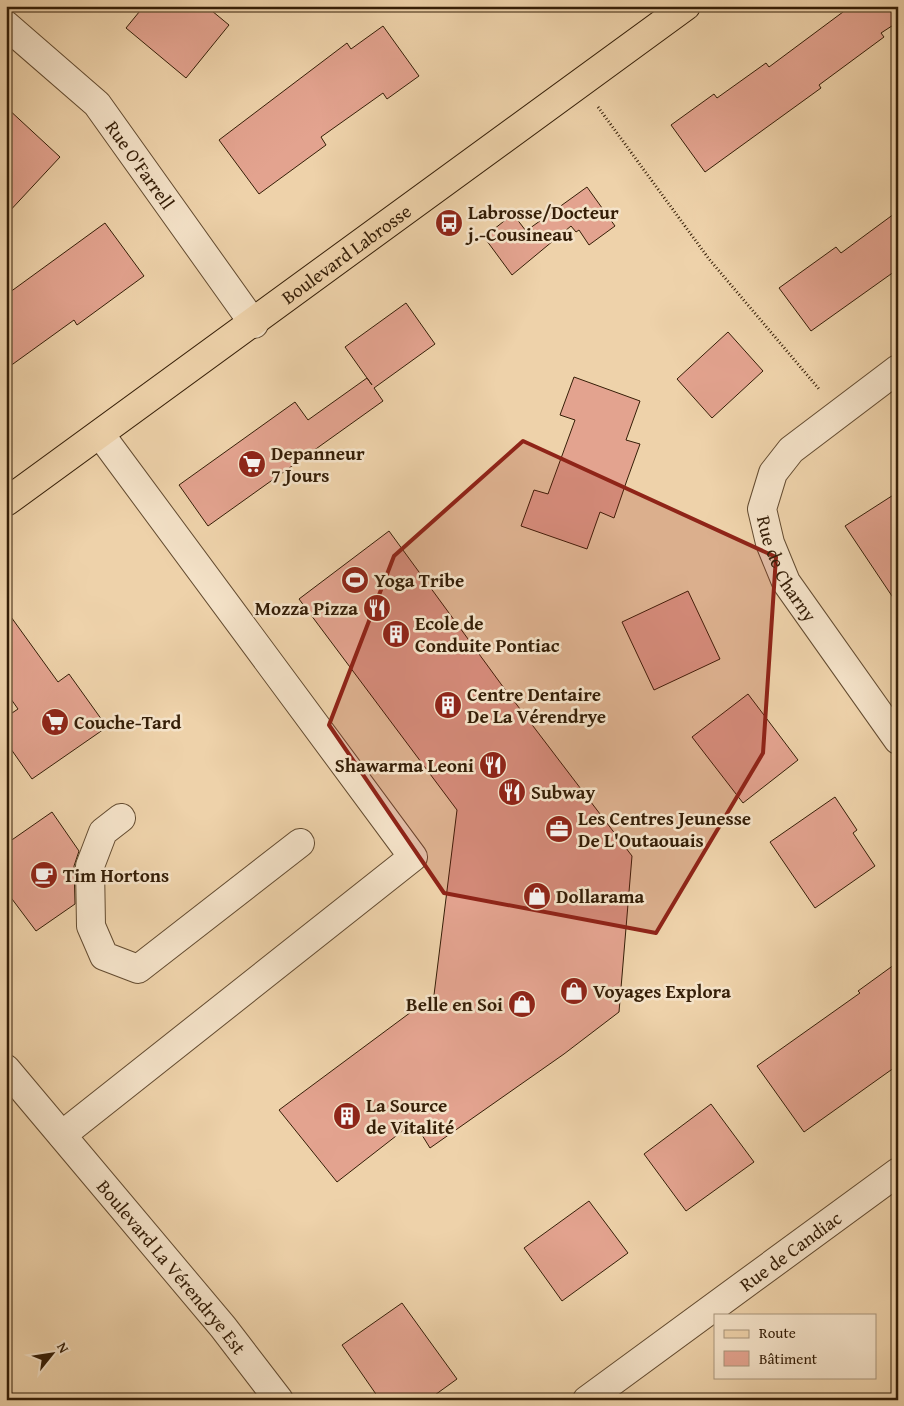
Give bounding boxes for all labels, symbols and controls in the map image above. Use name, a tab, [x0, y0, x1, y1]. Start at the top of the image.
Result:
street label: Rue O'Farrell	[99, 114, 182, 215]
street label: Boulevard Labrosse	[275, 197, 417, 311]
place label: Labrosse/Docteur j.-Cousineau	[465, 198, 619, 248]
bus stop icon: Labrosse/Docteur j.-Cousineau	[434, 208, 464, 238]
place label: Depanneur 7 Jours	[271, 439, 365, 489]
supermarket icon: Depanneur 7 Jours	[237, 449, 267, 479]
street label: Rue de Charny	[750, 513, 824, 628]
sports icon: Yoga Tribe	[340, 565, 370, 595]
place label: Yoga Tribe	[374, 566, 464, 594]
restaurant icon: Mozza Pizza	[362, 593, 392, 623]
place label: Mozza Pizza	[255, 594, 358, 622]
place label: Ecole de Conduite Pontiac	[415, 609, 560, 659]
building icon: Ecole de Conduite Pontiac	[381, 619, 411, 649]
place label: Centre Dentaire De La Vérendrye	[467, 680, 606, 730]
building icon: Centre Dentaire De La Vérendrye	[433, 690, 463, 720]
supermarket icon: Couche-Tard	[40, 707, 70, 737]
place label: Couche-Tard	[74, 708, 181, 736]
restaurant icon: Shawarma Leoni	[478, 750, 508, 780]
place label: Shawarma Leoni	[335, 751, 474, 779]
restaurant icon: Subway	[497, 777, 527, 807]
place label: Subway	[531, 778, 595, 806]
place label: Les Centres Jeunesse De L'Outaouais	[578, 804, 751, 854]
office icon: Les Centres Jeunesse De L'Outaouais	[544, 814, 574, 844]
cafe icon: Tim Hortons	[29, 860, 59, 890]
place label: Tim Hortons	[63, 861, 169, 889]
shop icon: Dollarama	[522, 881, 552, 911]
place label: Dollarama	[556, 882, 645, 910]
shop icon: Voyages Explora	[559, 976, 589, 1006]
place label: Voyages Explora	[593, 977, 731, 1005]
shop icon: Belle en Soi	[507, 989, 537, 1019]
place label: Belle en Soi	[406, 990, 503, 1018]
place label: La Source de Vitalité	[366, 1091, 454, 1141]
building icon: La Source de Vitalité	[332, 1101, 362, 1131]
street label: Boulevard La Vérendrye Est	[91, 1173, 253, 1360]
street label: Rue de Candiac	[733, 1204, 847, 1298]
legend	[714, 1314, 876, 1378]
text: Route	[759, 1322, 796, 1343]
north arrow	[28, 1328, 78, 1378]
text: N	[52, 1338, 75, 1357]
text: Bâtiment	[759, 1348, 818, 1369]

